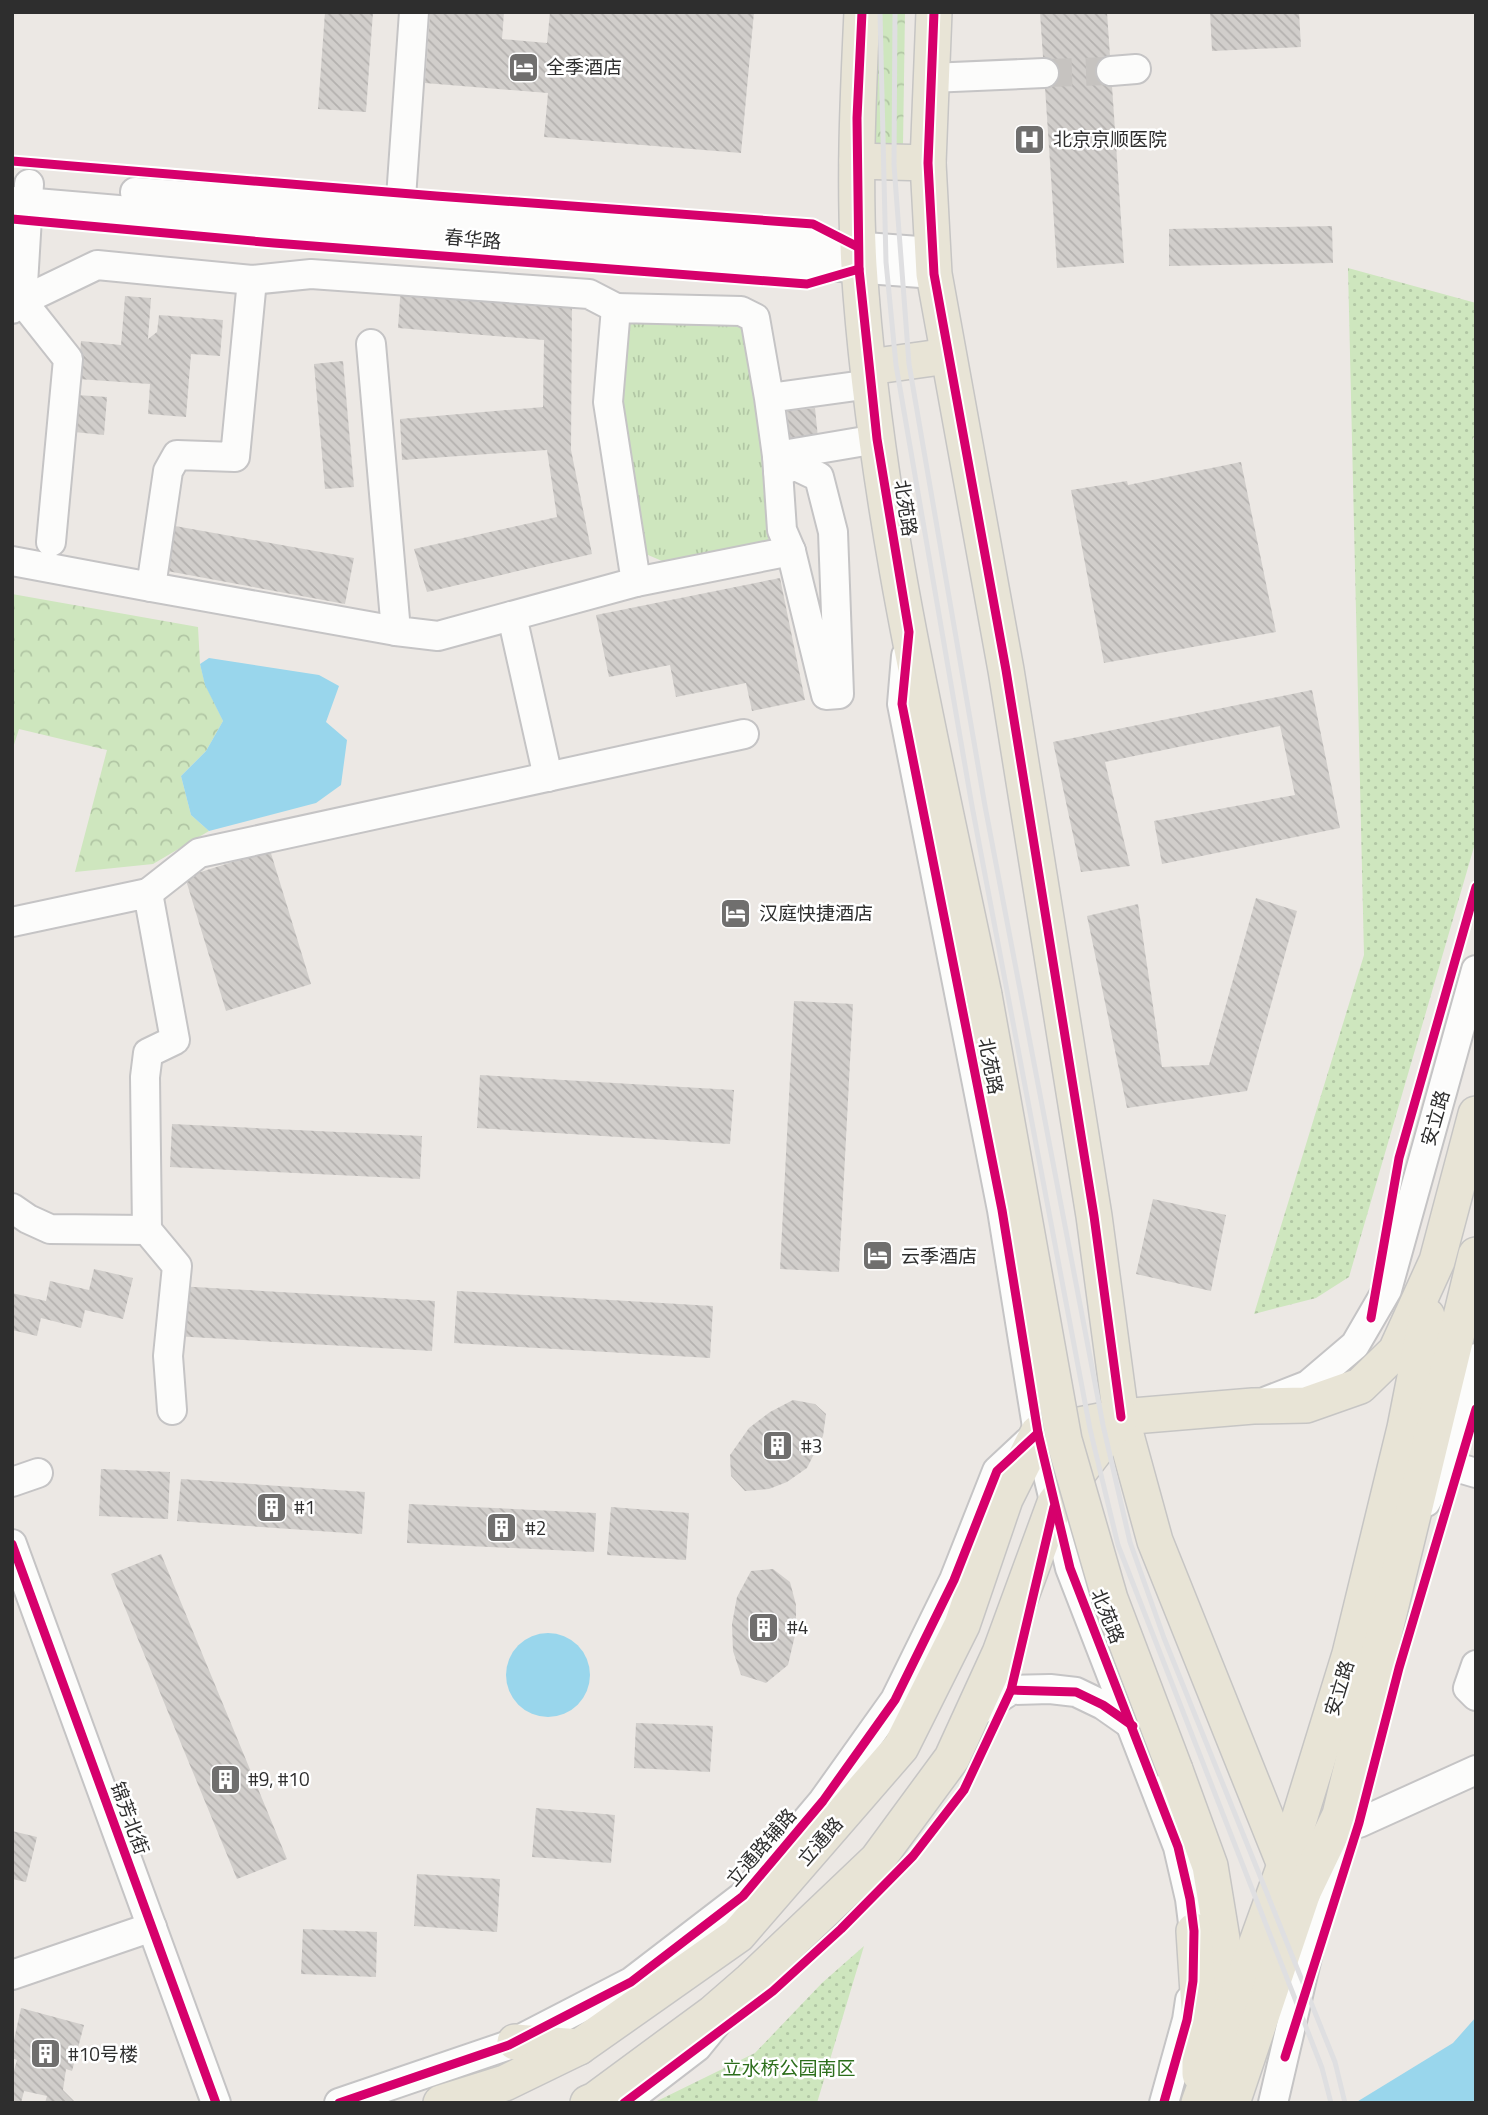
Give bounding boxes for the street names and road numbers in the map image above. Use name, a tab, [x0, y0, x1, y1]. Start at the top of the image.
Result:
street label: 春华路	[443, 222, 503, 255]
street label: 北苑路	[888, 477, 925, 538]
street label: 北苑路	[972, 1035, 1011, 1097]
street label: 安立路	[1413, 1086, 1456, 1149]
street label: 北苑路	[1084, 1584, 1133, 1648]
street label: 安立路	[1316, 1656, 1361, 1719]
street label: 锦芳北街	[104, 1777, 157, 1859]
street label: 立通路辅路	[719, 1801, 803, 1892]
street label: 立通路	[790, 1810, 849, 1872]

